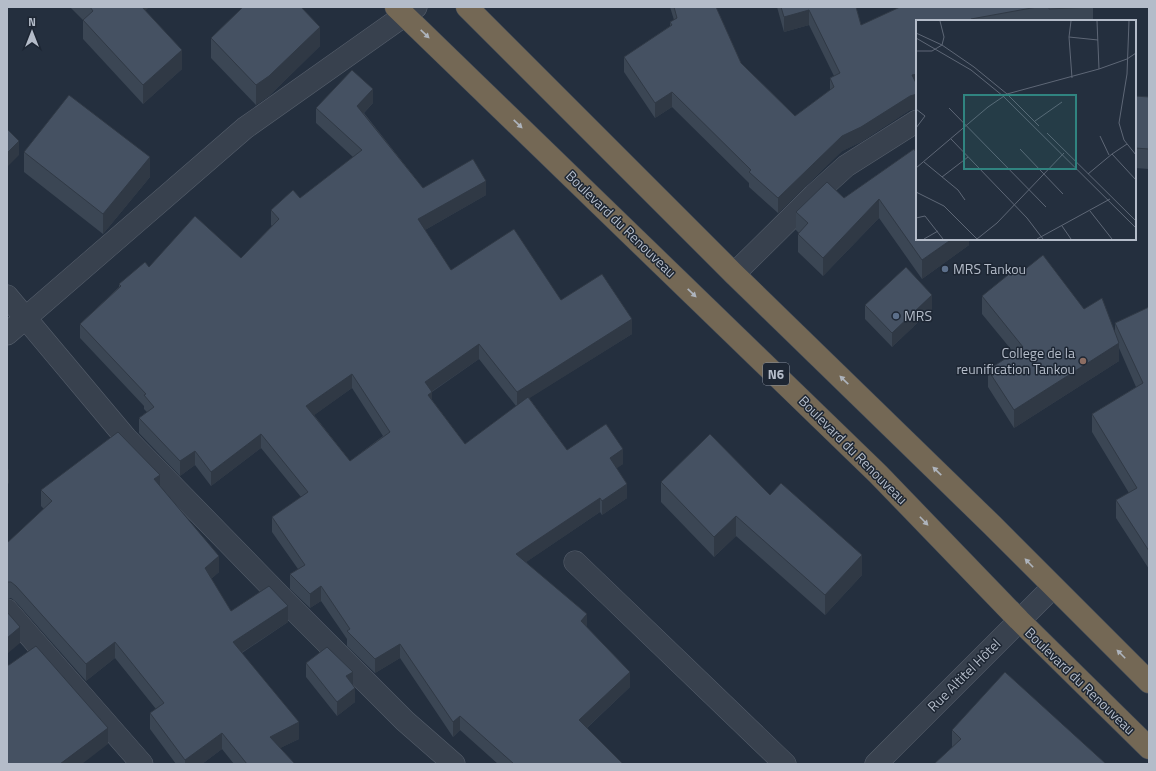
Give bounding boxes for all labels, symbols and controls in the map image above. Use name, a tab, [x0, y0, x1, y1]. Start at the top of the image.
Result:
north arrow	[12, 12, 52, 52]
text: N	[28, 14, 36, 30]
inset map	[916, 20, 1136, 240]
one-way arrow	[420, 29, 430, 38]
one-way arrow	[513, 119, 523, 129]
street label: Boulevard du Renouveau	[561, 165, 681, 282]
place label: MRS Tankou	[953, 258, 1026, 279]
marker: MRS Tankou	[940, 264, 950, 274]
one-way arrow	[687, 288, 696, 297]
place label: MRS	[904, 305, 932, 326]
marker: MRS	[891, 311, 901, 321]
place label: College de la reunification Tankou	[956, 342, 1075, 379]
marker: College de la reunification Tankou	[1078, 356, 1088, 366]
road number: N6	[763, 363, 789, 385]
one-way arrow	[839, 375, 849, 385]
street label: Boulevard du Renouveau	[794, 390, 913, 509]
one-way arrow	[932, 466, 942, 476]
one-way arrow	[919, 516, 929, 526]
one-way arrow	[1024, 558, 1034, 568]
street label: Boulevard du Renouveau	[1020, 622, 1140, 739]
street label: Rue Altitel Hôtel	[922, 633, 1005, 716]
one-way arrow	[1116, 649, 1126, 659]

